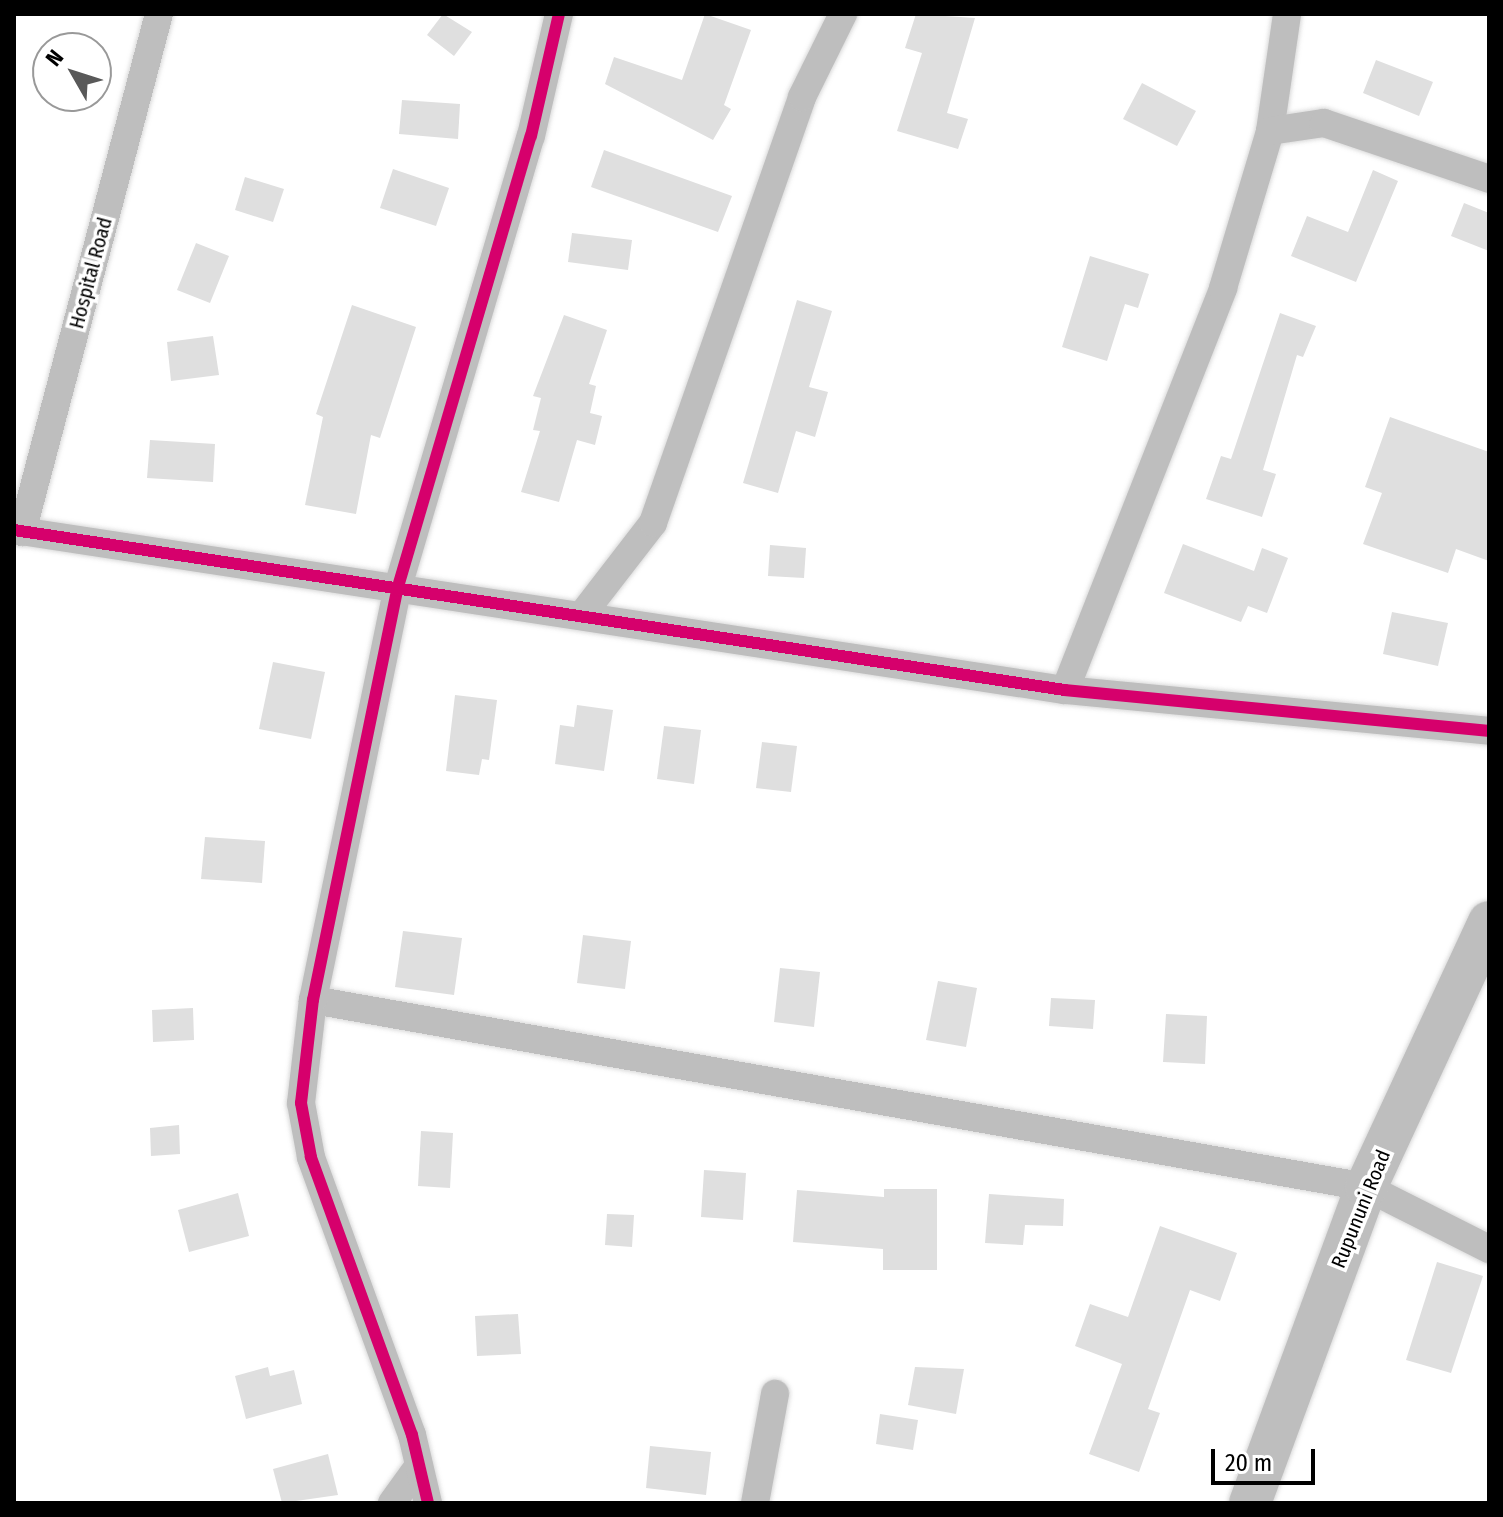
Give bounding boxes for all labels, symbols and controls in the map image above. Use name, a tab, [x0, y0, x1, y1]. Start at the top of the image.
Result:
north arrow	[32, 32, 112, 112]
text: N	[40, 44, 69, 71]
street label: Hospital Road	[65, 215, 117, 331]
street label: Rupununi Road	[1326, 1146, 1396, 1272]
scale bar	[1215, 1433, 1319, 1483]
text: 20 m	[1225, 1449, 1272, 1477]

